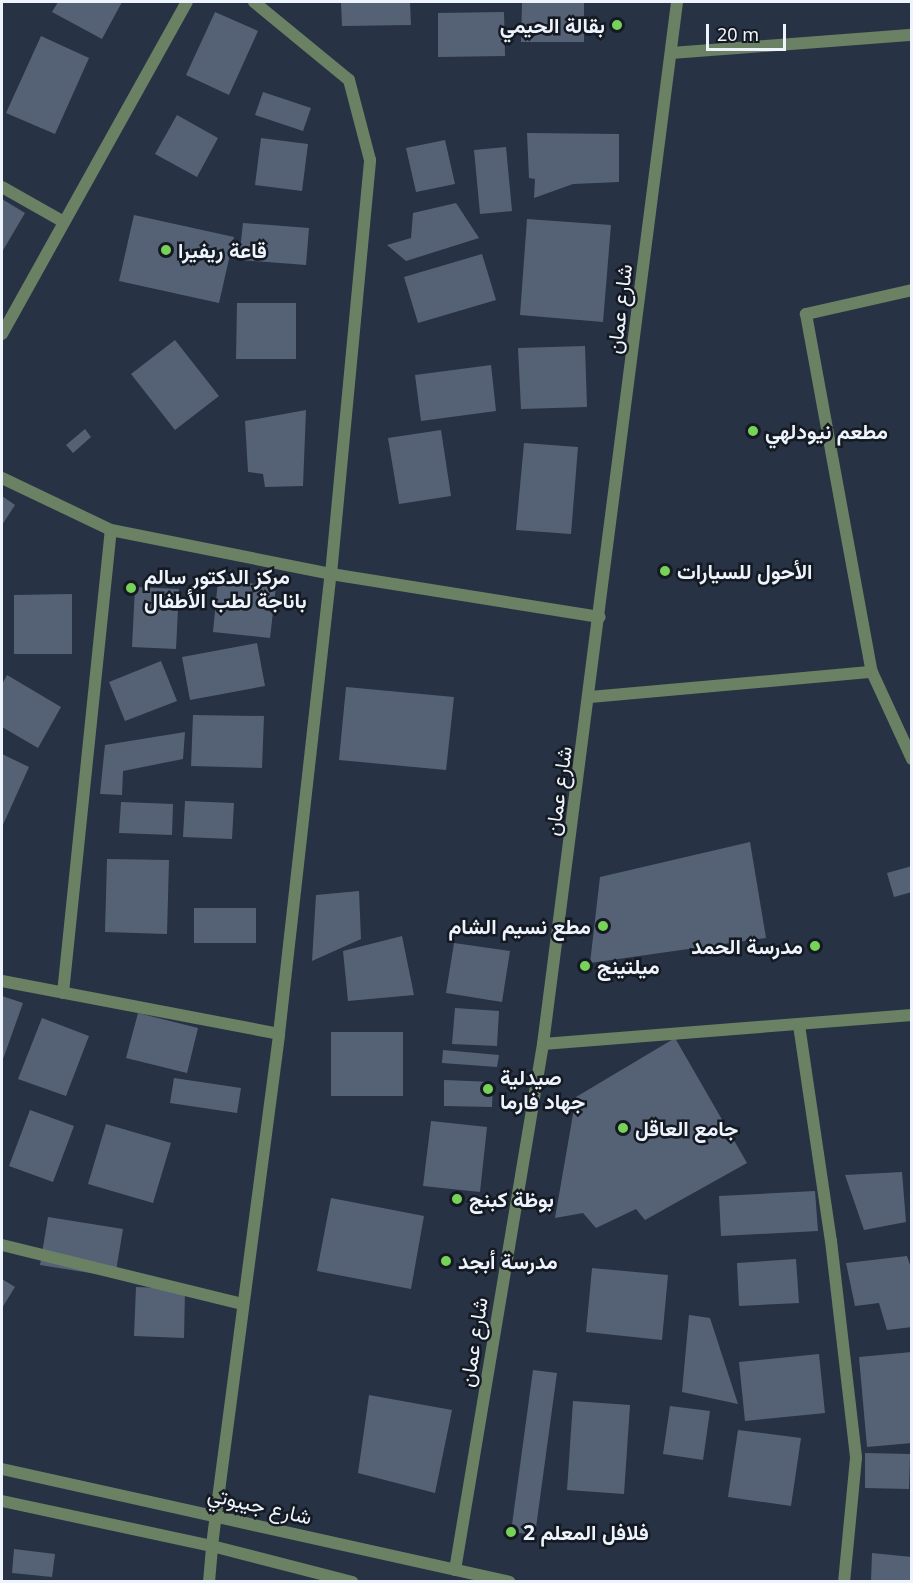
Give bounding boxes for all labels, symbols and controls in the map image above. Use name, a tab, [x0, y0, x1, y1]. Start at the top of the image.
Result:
place label: بقالة الحيمي	[500, 12, 605, 38]
scale bar	[709, 12, 788, 50]
marker: بقالة الحيمي	[610, 18, 624, 32]
text: 20 m	[717, 22, 759, 46]
place label: قاعة ريفيرا	[178, 237, 267, 263]
marker: قاعة ريفيرا	[159, 243, 173, 257]
street label: شارع عمان	[601, 263, 637, 355]
place label: مطعم نيودلهي	[765, 418, 888, 444]
marker: مطعم نيودلهي	[746, 424, 760, 438]
place label: الأحول للسيارات	[677, 558, 813, 584]
place label: مركز الدكتور سالم باناجة لطب الأطفال	[144, 563, 307, 613]
marker: الأحول للسيارات	[658, 564, 672, 578]
marker: مركز الدكتور سالم باناجة لطب الأطفال	[122, 579, 140, 597]
street label: شارع عمان	[539, 744, 577, 838]
place label: مطع نسيم الشام	[448, 913, 591, 939]
marker: مطع نسيم الشام	[596, 919, 610, 933]
place label: مدرسة الحمد	[691, 933, 803, 959]
marker: مدرسة الحمد	[808, 939, 822, 953]
place label: ميلتينج	[597, 953, 660, 979]
marker: ميلتينج	[578, 959, 592, 973]
place label: صيدلية جهاد فارما	[500, 1064, 585, 1114]
marker: صيدلية جهاد فارما	[481, 1082, 495, 1096]
place label: جامع العاقل	[635, 1115, 738, 1141]
marker: جامع العاقل	[616, 1121, 630, 1135]
place label: بوظة كبنج	[469, 1186, 554, 1212]
marker: بوظة كبنج	[450, 1192, 464, 1206]
place label: مدرسة أبجد	[458, 1248, 558, 1274]
marker: مدرسة أبجد	[439, 1254, 453, 1268]
street label: شارع عمان	[453, 1295, 493, 1389]
street label: شارع جيبوتي	[205, 1481, 315, 1529]
place label: فلافل المعلم 2	[523, 1519, 649, 1545]
marker: فلافل المعلم 2	[504, 1525, 518, 1539]

